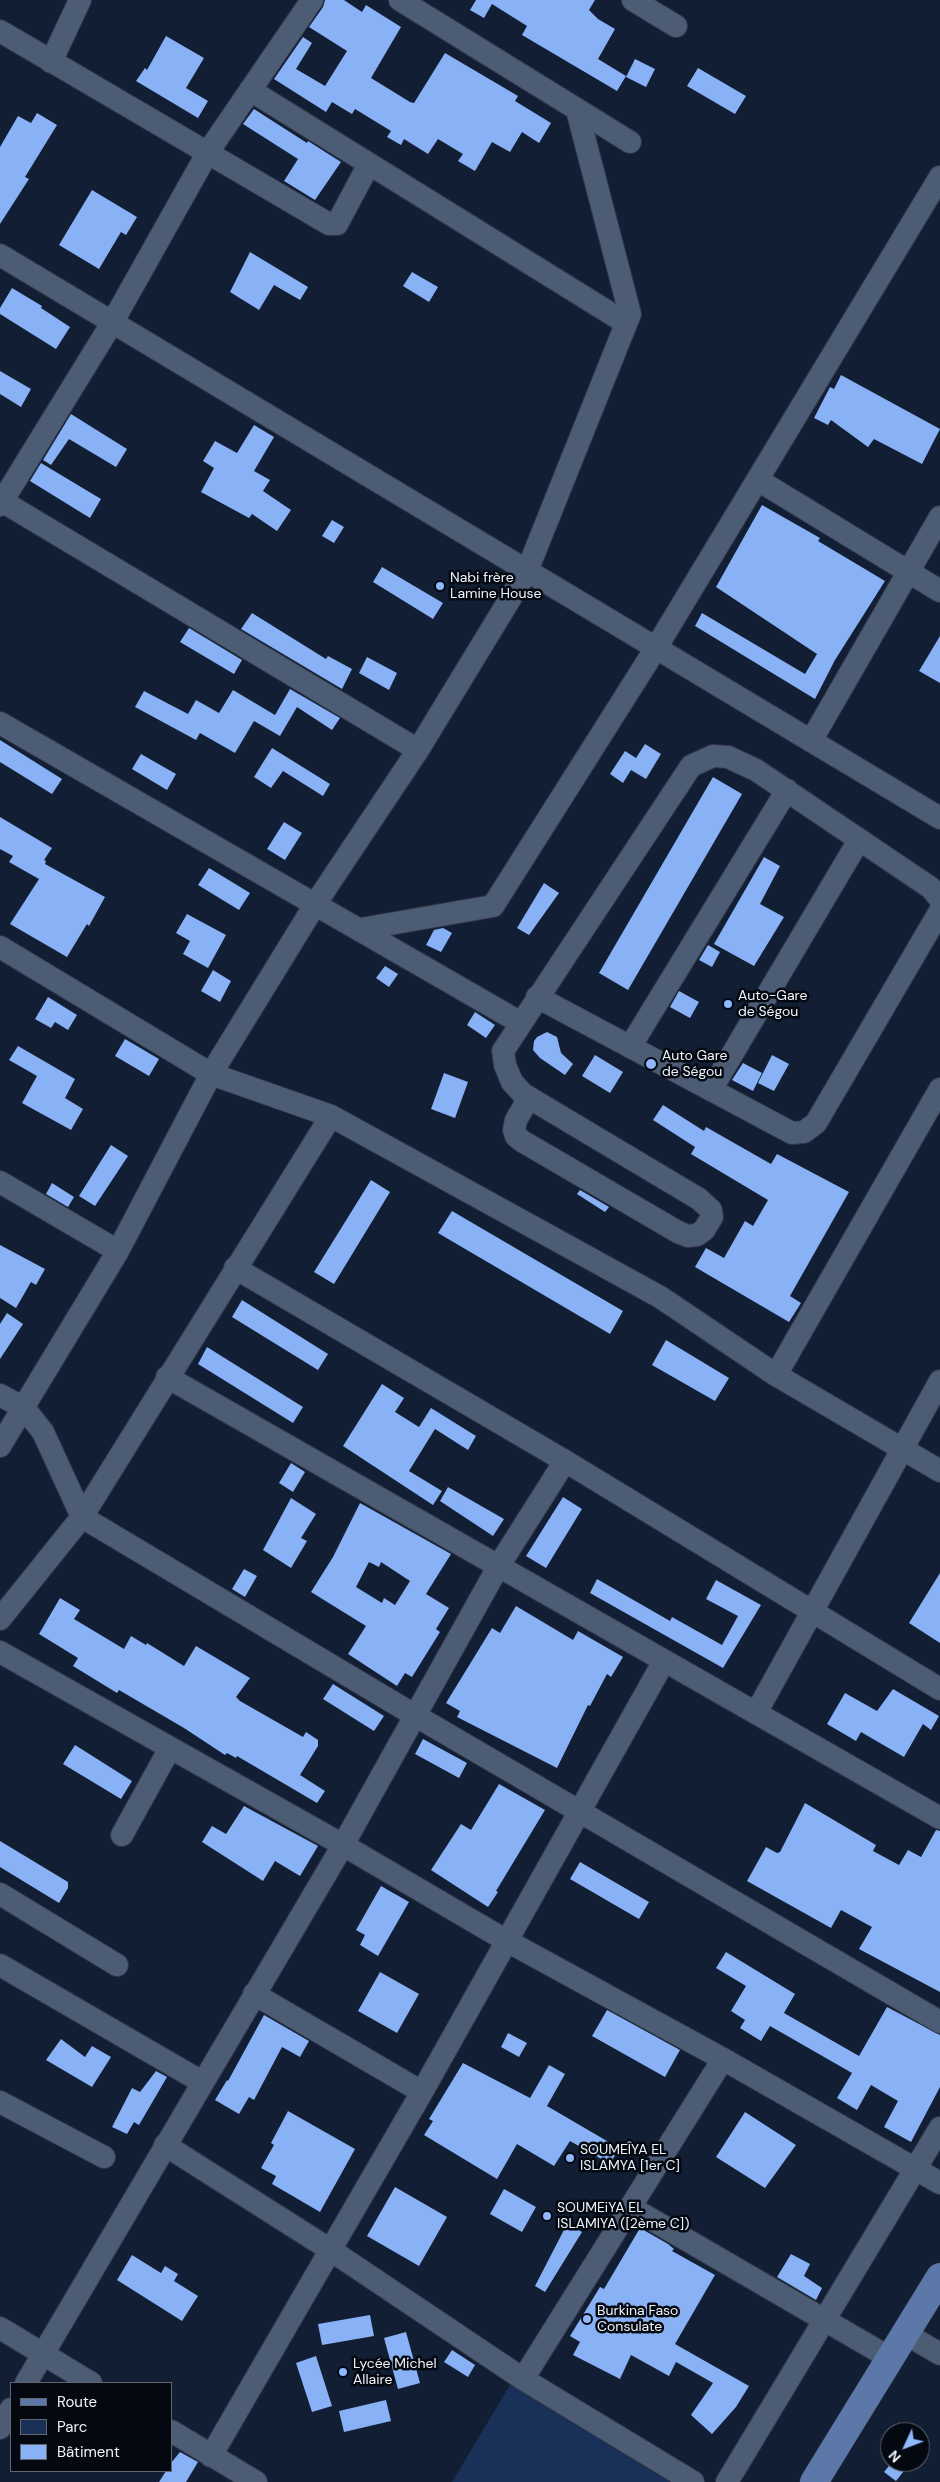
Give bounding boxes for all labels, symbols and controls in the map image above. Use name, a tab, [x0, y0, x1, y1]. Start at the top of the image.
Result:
place label: Nabi frère Lamine House	[450, 570, 541, 602]
marker: Nabi frère Lamine House	[434, 580, 446, 592]
place label: Auto-Gare de Ségou	[738, 988, 807, 1020]
marker: Auto-Gare de Ségou	[722, 998, 734, 1010]
place label: Auto Gare de Ségou	[662, 1048, 728, 1080]
marker: Auto Gare de Ségou	[644, 1057, 658, 1071]
place label: SOUMEÎYA EL ISLAMYA [1er C]	[580, 2142, 680, 2174]
marker: SOUMEÎYA EL ISLAMYA [1er C]	[564, 2152, 576, 2164]
place label: SOUMEiYA EL ISLAMIYA ([2ème C])	[557, 2200, 689, 2232]
marker: SOUMEiYA EL ISLAMIYA ([2ème C])	[541, 2210, 553, 2222]
place label: Burkina Faso Consulate	[597, 2303, 678, 2336]
marker: Burkina Faso Consulate	[581, 2313, 593, 2325]
place label: Lycée Michel Allaire	[353, 2356, 437, 2388]
marker: Lycée Michel Allaire	[337, 2366, 349, 2378]
legend	[10, 2382, 172, 2472]
text: Route	[57, 2392, 97, 2412]
text: Parc	[57, 2417, 87, 2437]
north arrow	[880, 2422, 930, 2472]
text: Bâtiment	[57, 2442, 120, 2462]
text: N	[885, 2447, 905, 2466]

